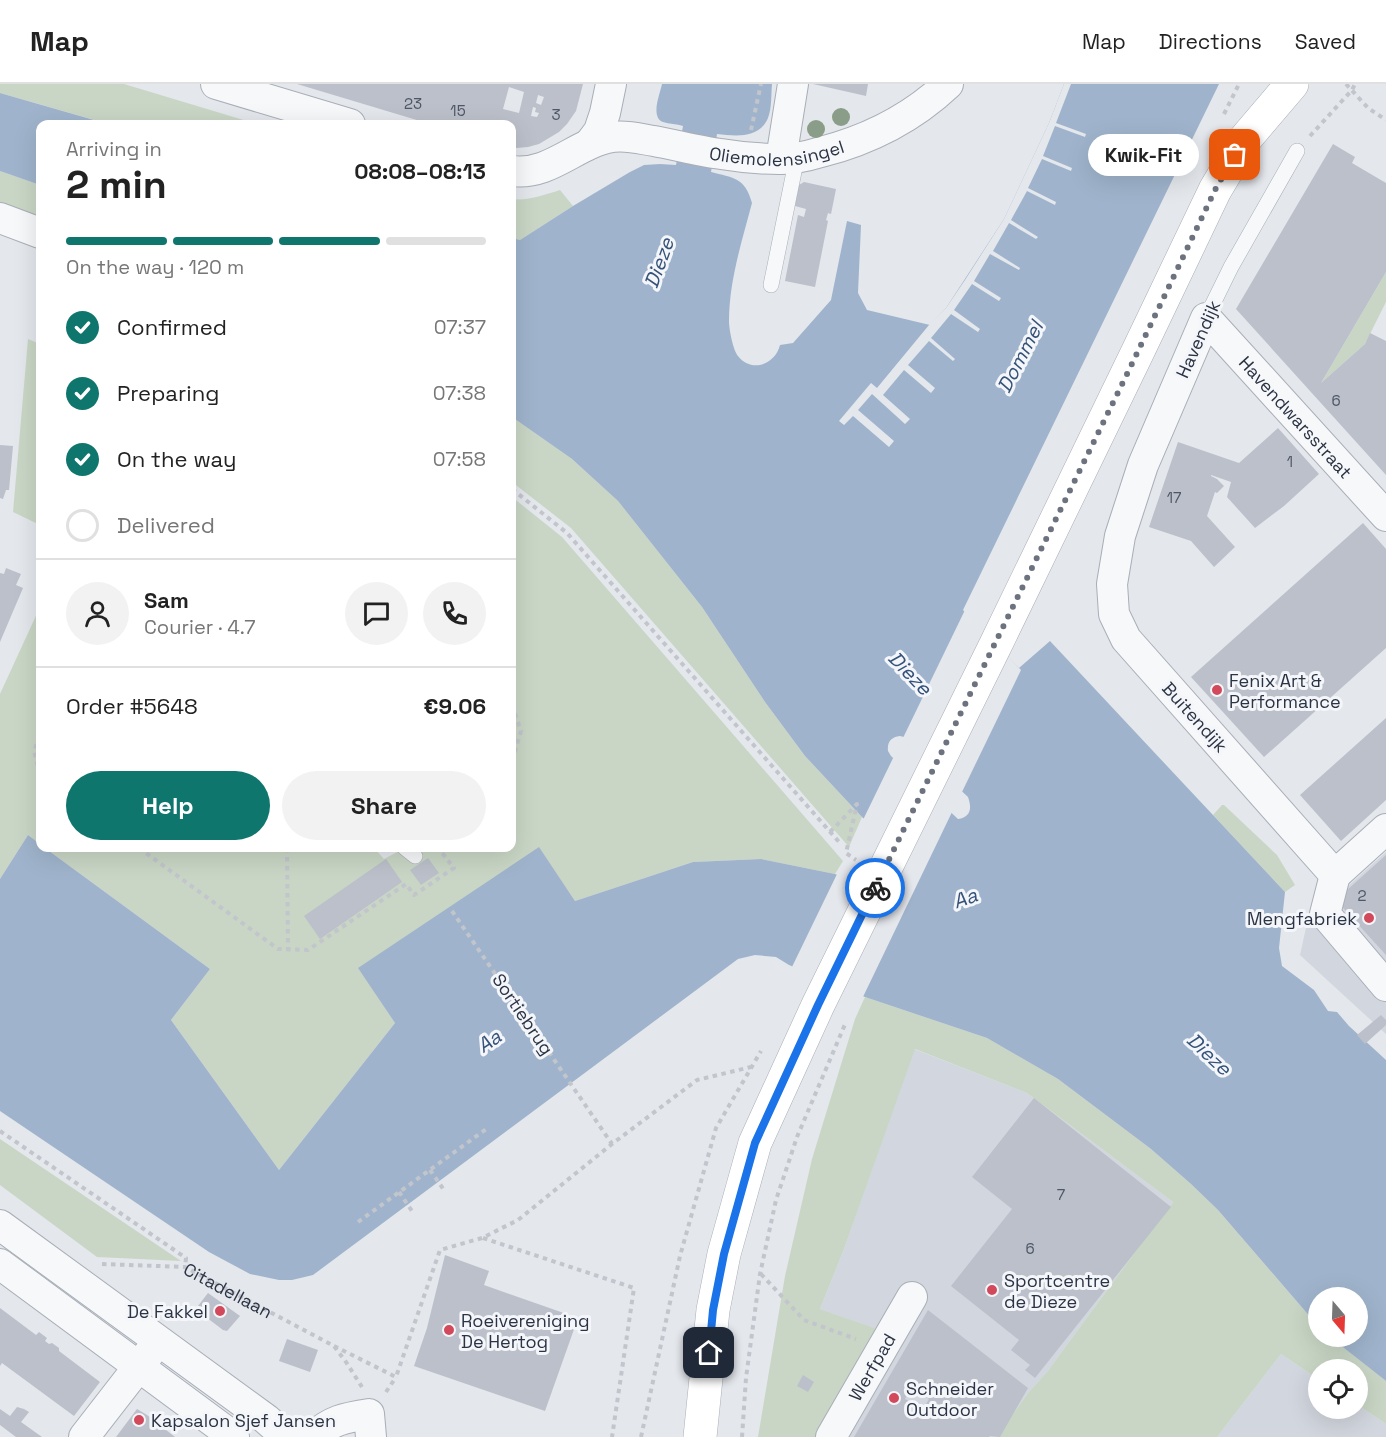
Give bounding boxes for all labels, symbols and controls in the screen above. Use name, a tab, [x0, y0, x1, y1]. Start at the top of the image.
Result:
text: Map	[30, 23, 89, 59]
text: Map	[1082, 28, 1126, 55]
text: Directions	[1159, 28, 1262, 55]
text: Saved	[1295, 28, 1356, 55]
house number: 23	[404, 94, 422, 113]
house number: 15	[450, 101, 466, 120]
house number: 3	[551, 105, 561, 124]
pin	[1209, 129, 1260, 180]
callout: Kwik-Fit	[1088, 134, 1199, 176]
street label: Oliemolensingel	[708, 135, 847, 171]
text: Arriving in	[66, 136, 162, 162]
icon: bag	[1218, 138, 1251, 171]
text: Kwik-Fit	[1105, 142, 1182, 168]
text: 08:08–08:13	[354, 157, 486, 185]
text: 2 min	[66, 160, 167, 209]
water label: Dieze	[638, 233, 680, 292]
text: On the way · 120 m	[66, 254, 244, 280]
street label: Havendijk	[1171, 296, 1225, 382]
icon: check	[66, 311, 99, 344]
text: Confirmed	[117, 313, 227, 341]
text: 07:37	[434, 314, 486, 340]
water label: Dommel	[991, 315, 1050, 397]
street label: Havendwarsstraat	[1234, 351, 1357, 483]
icon: check	[66, 377, 99, 410]
text: Preparing	[117, 379, 219, 407]
text: 07:38	[433, 380, 486, 406]
house number: 6	[1331, 391, 1341, 410]
icon: check	[66, 443, 99, 476]
text: On the way	[117, 445, 236, 473]
text: 07:58	[433, 446, 486, 472]
house number: 1	[1287, 452, 1293, 471]
house number: 17	[1167, 488, 1181, 507]
text: Delivered	[117, 511, 215, 539]
button: person	[66, 582, 129, 645]
button: chat	[345, 582, 408, 645]
button: phone	[423, 582, 486, 645]
text: Sam	[144, 586, 189, 614]
text: Courier · 4.7	[144, 614, 255, 640]
water label: Dieze	[883, 645, 938, 701]
place label: Fenix Art & Performance	[1229, 669, 1341, 713]
street label: Buitendijk	[1157, 677, 1233, 757]
marker: Fenix Art & Performance	[1210, 683, 1224, 697]
text: Order #5648	[66, 692, 198, 720]
text: €9.06	[424, 692, 486, 720]
button: Help	[66, 771, 270, 840]
button: Share	[282, 771, 486, 840]
courier	[845, 858, 905, 918]
icon: bike	[859, 872, 892, 905]
water label: Aa	[949, 881, 981, 914]
house number: 2	[1357, 886, 1367, 905]
place label: Mengfabriek	[1247, 907, 1357, 930]
marker: Mengfabriek	[1362, 911, 1376, 925]
street label: Sortiebrug	[487, 969, 559, 1059]
water label: Aa	[472, 1023, 507, 1059]
water label: Dieze	[1181, 1027, 1238, 1082]
house number: 7	[1057, 1185, 1065, 1204]
house number: 6	[1025, 1239, 1035, 1258]
street label: Citadellaan	[180, 1257, 277, 1323]
place label: Sportcentre de Dieze	[1004, 1269, 1110, 1313]
marker: Sportcentre de Dieze	[985, 1283, 999, 1297]
north arrow	[1308, 1287, 1368, 1347]
map controls	[1308, 1287, 1368, 1419]
place label: De Fakkel	[127, 1300, 208, 1323]
marker: De Fakkel	[213, 1304, 227, 1318]
place label: Roeivereniging De Hertog	[461, 1309, 590, 1353]
marker: Roeivereniging De Hertog	[442, 1323, 456, 1337]
pin	[683, 1327, 734, 1378]
street label: Werfpad	[843, 1329, 900, 1405]
icon: home	[692, 1336, 725, 1369]
button: locate	[1308, 1359, 1368, 1419]
place label: Schneider Outdoor	[906, 1377, 994, 1421]
marker: Schneider Outdoor	[887, 1391, 901, 1405]
place label: Kapsalon Sjef Jansen	[151, 1409, 336, 1432]
marker: Kapsalon Sjef Jansen	[132, 1413, 146, 1427]

